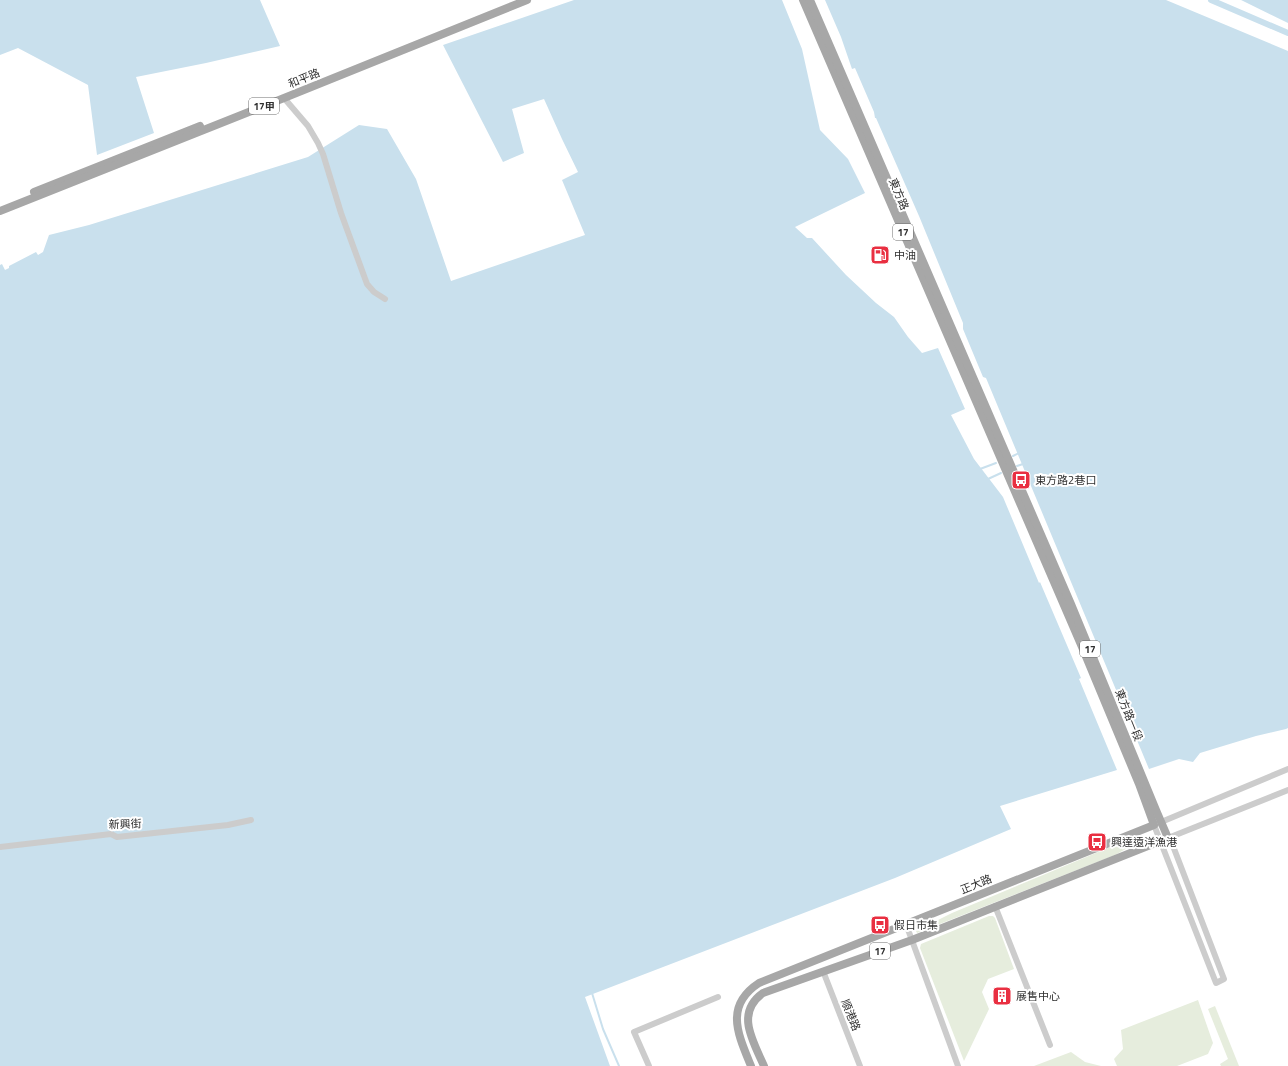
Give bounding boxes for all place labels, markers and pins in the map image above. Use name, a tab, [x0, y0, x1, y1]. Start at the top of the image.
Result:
fuel station icon: 中油	[869, 244, 891, 266]
place label: 中油	[894, 247, 916, 263]
bus stop icon: 東方路2巷口	[1010, 469, 1032, 491]
place label: 東方路2巷口	[1035, 472, 1096, 488]
bus stop icon: 興達遠洋漁港	[1086, 831, 1108, 853]
place label: 興達遠洋漁港	[1111, 834, 1177, 850]
bus stop icon: 假日市集	[869, 914, 891, 936]
place label: 假日市集	[894, 917, 938, 933]
building icon: 展售中心	[991, 985, 1013, 1007]
place label: 展售中心	[1016, 988, 1060, 1004]

